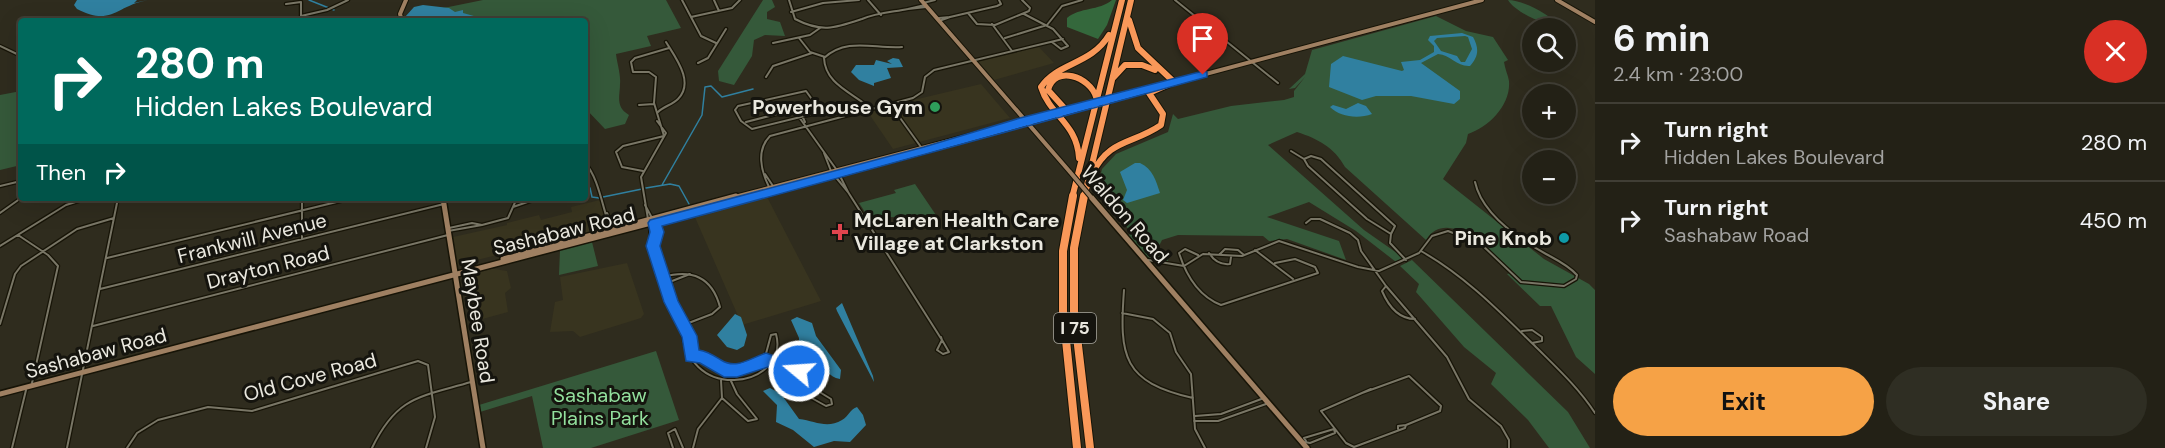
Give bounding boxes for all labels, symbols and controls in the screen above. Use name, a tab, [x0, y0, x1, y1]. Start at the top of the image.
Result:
pin	[1177, 13, 1228, 75]
text: 6 min	[1613, 15, 1710, 62]
map controls	[1522, 18, 1576, 204]
button: search	[1522, 18, 1576, 72]
button: close	[2084, 20, 2147, 83]
icon: arrive	[1186, 22, 1219, 55]
text: 280 m	[135, 36, 265, 91]
icon: right	[36, 42, 114, 120]
text: 2.4 km · 23:00	[1613, 61, 1743, 87]
button: +	[1522, 84, 1576, 138]
text: Hidden Lakes Boulevard	[135, 89, 433, 124]
place label: Powerhouse Gym	[752, 94, 923, 120]
marker: Powerhouse Gym	[928, 100, 942, 114]
text: Turn right	[1664, 115, 1769, 144]
icon: right	[1613, 126, 1646, 159]
text: 280 m	[2081, 128, 2147, 157]
text: Hidden Lakes Boulevard	[1664, 144, 1884, 170]
button: −	[1522, 150, 1576, 204]
icon: right	[98, 156, 131, 189]
text: Then	[36, 158, 86, 187]
street label: Waldon Road	[1075, 160, 1175, 268]
text: Turn right	[1664, 193, 1769, 222]
street label: Sashabaw Road	[490, 201, 638, 261]
icon: right	[1613, 204, 1646, 237]
text: 450 m	[2080, 206, 2147, 235]
street label: Frankwill Avenue	[175, 207, 329, 269]
place label: McLaren Health Care Village at Clarkston	[854, 207, 1060, 256]
text: Sashabaw Road	[1664, 222, 1809, 248]
marker: McLaren Health Care Village at Clarkston	[831, 223, 849, 241]
place label: Pine Knob	[1454, 225, 1552, 251]
marker: Pine Knob	[1557, 231, 1571, 245]
street label: Drayton Road	[204, 239, 332, 295]
street label: Maybee Road	[455, 257, 501, 385]
road number: I 75	[1054, 313, 1096, 343]
street label: Sashabaw Road	[22, 322, 170, 384]
position arrow	[767, 339, 831, 403]
street label: Old Cove Road	[241, 347, 379, 407]
button: Exit	[1613, 367, 1874, 436]
button: Share	[1886, 367, 2147, 436]
park label: Sashabaw Plains Park	[551, 382, 649, 431]

